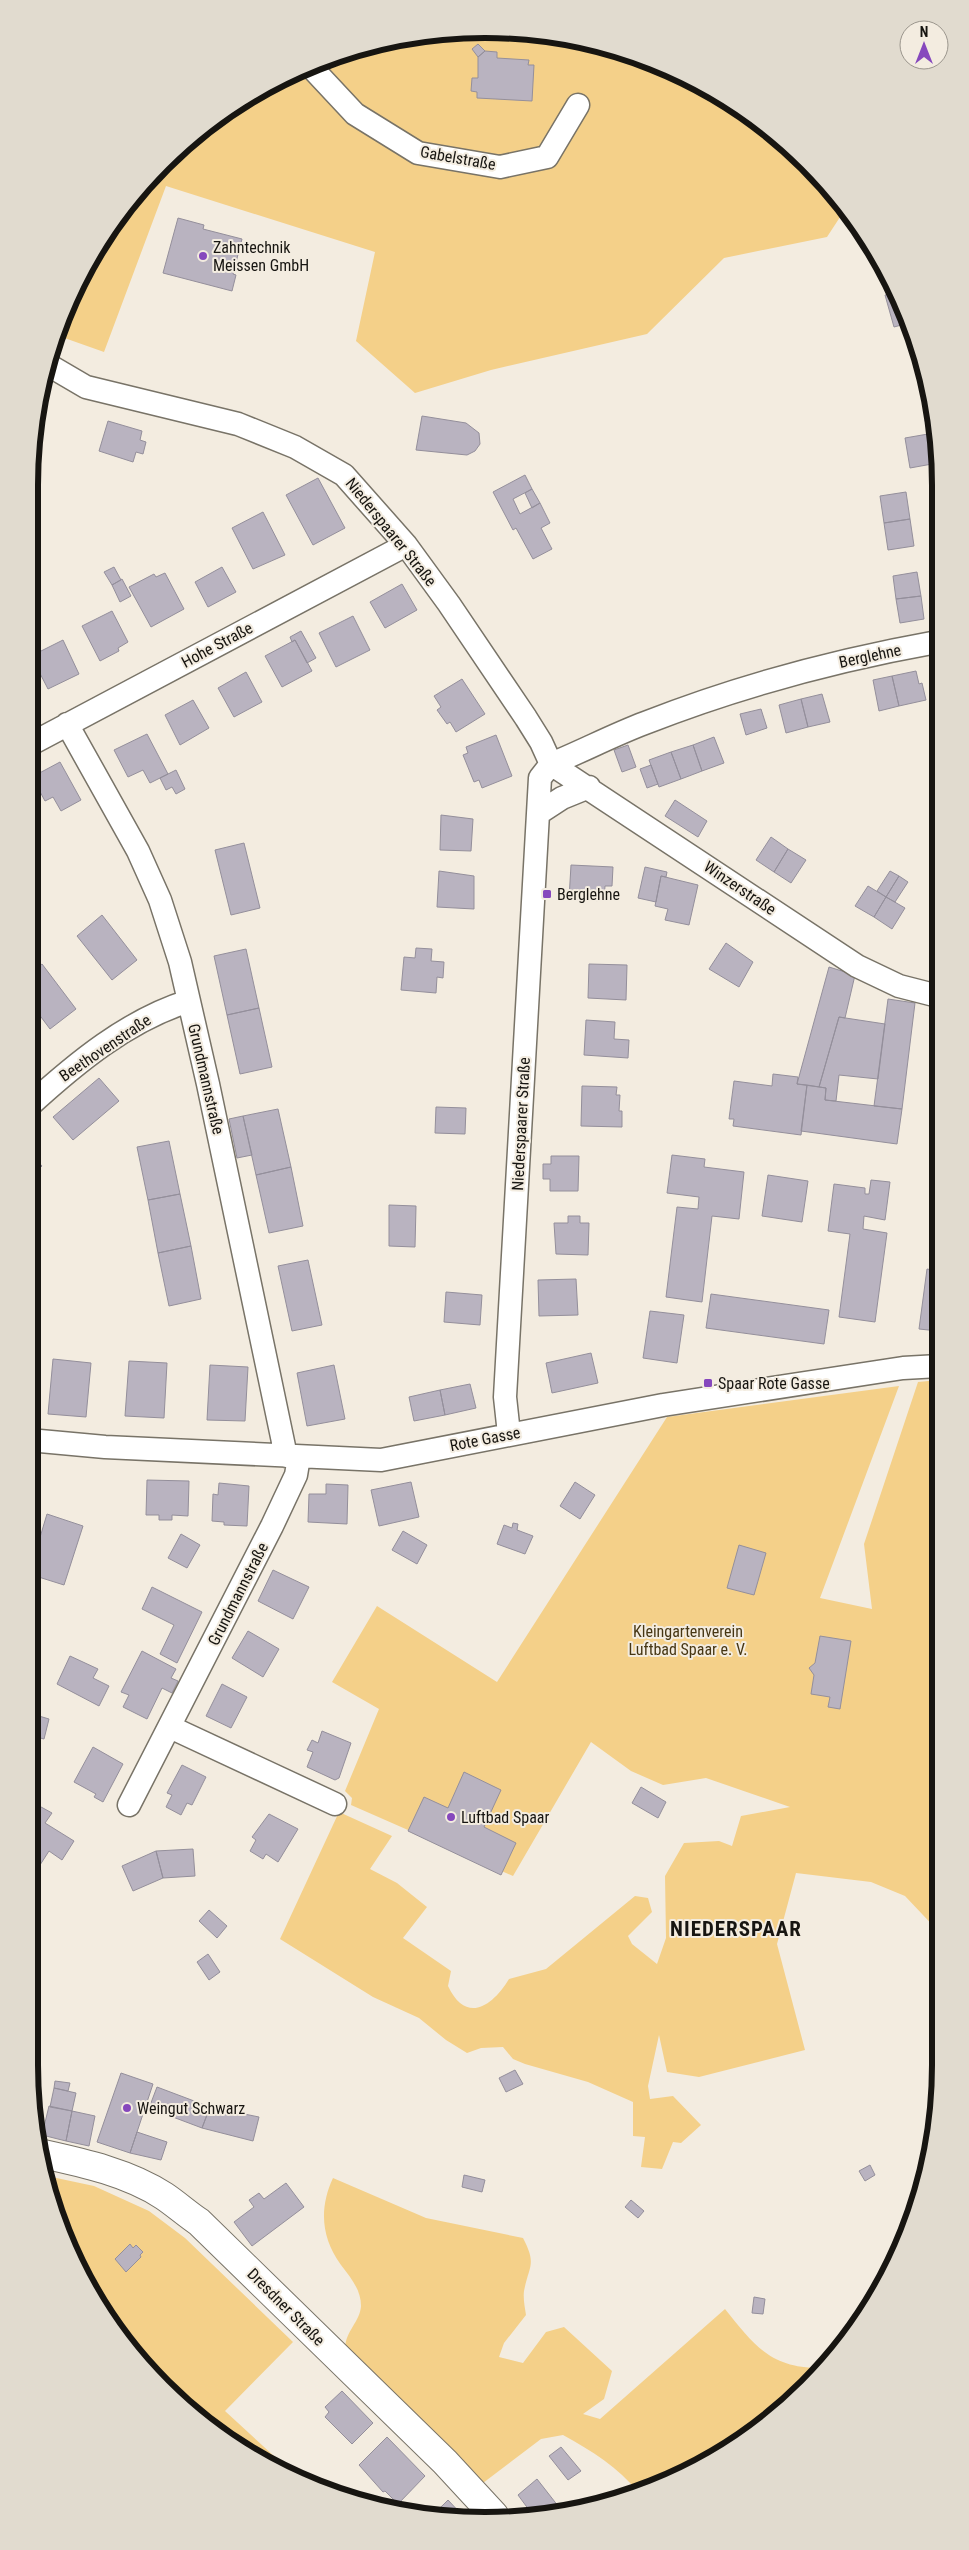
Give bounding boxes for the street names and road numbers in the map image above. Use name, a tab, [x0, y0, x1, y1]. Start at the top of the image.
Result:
street label: Gabelstraße	[419, 142, 497, 174]
street label: Niederspaarer Straße	[342, 474, 440, 590]
street label: Hohe Straße	[178, 618, 256, 672]
street label: Berglehne	[837, 640, 903, 672]
street label: Winzerstraße	[700, 857, 780, 919]
street label: Beethovenstraße	[56, 1010, 154, 1086]
street label: Grundmannstraße	[184, 1022, 228, 1136]
street label: Niederspaarer Straße	[508, 1057, 534, 1191]
street label: Rote Gasse	[448, 1423, 522, 1455]
street label: Grundmannstraße	[204, 1539, 272, 1649]
street label: Dresdner Straße	[243, 2264, 329, 2350]

